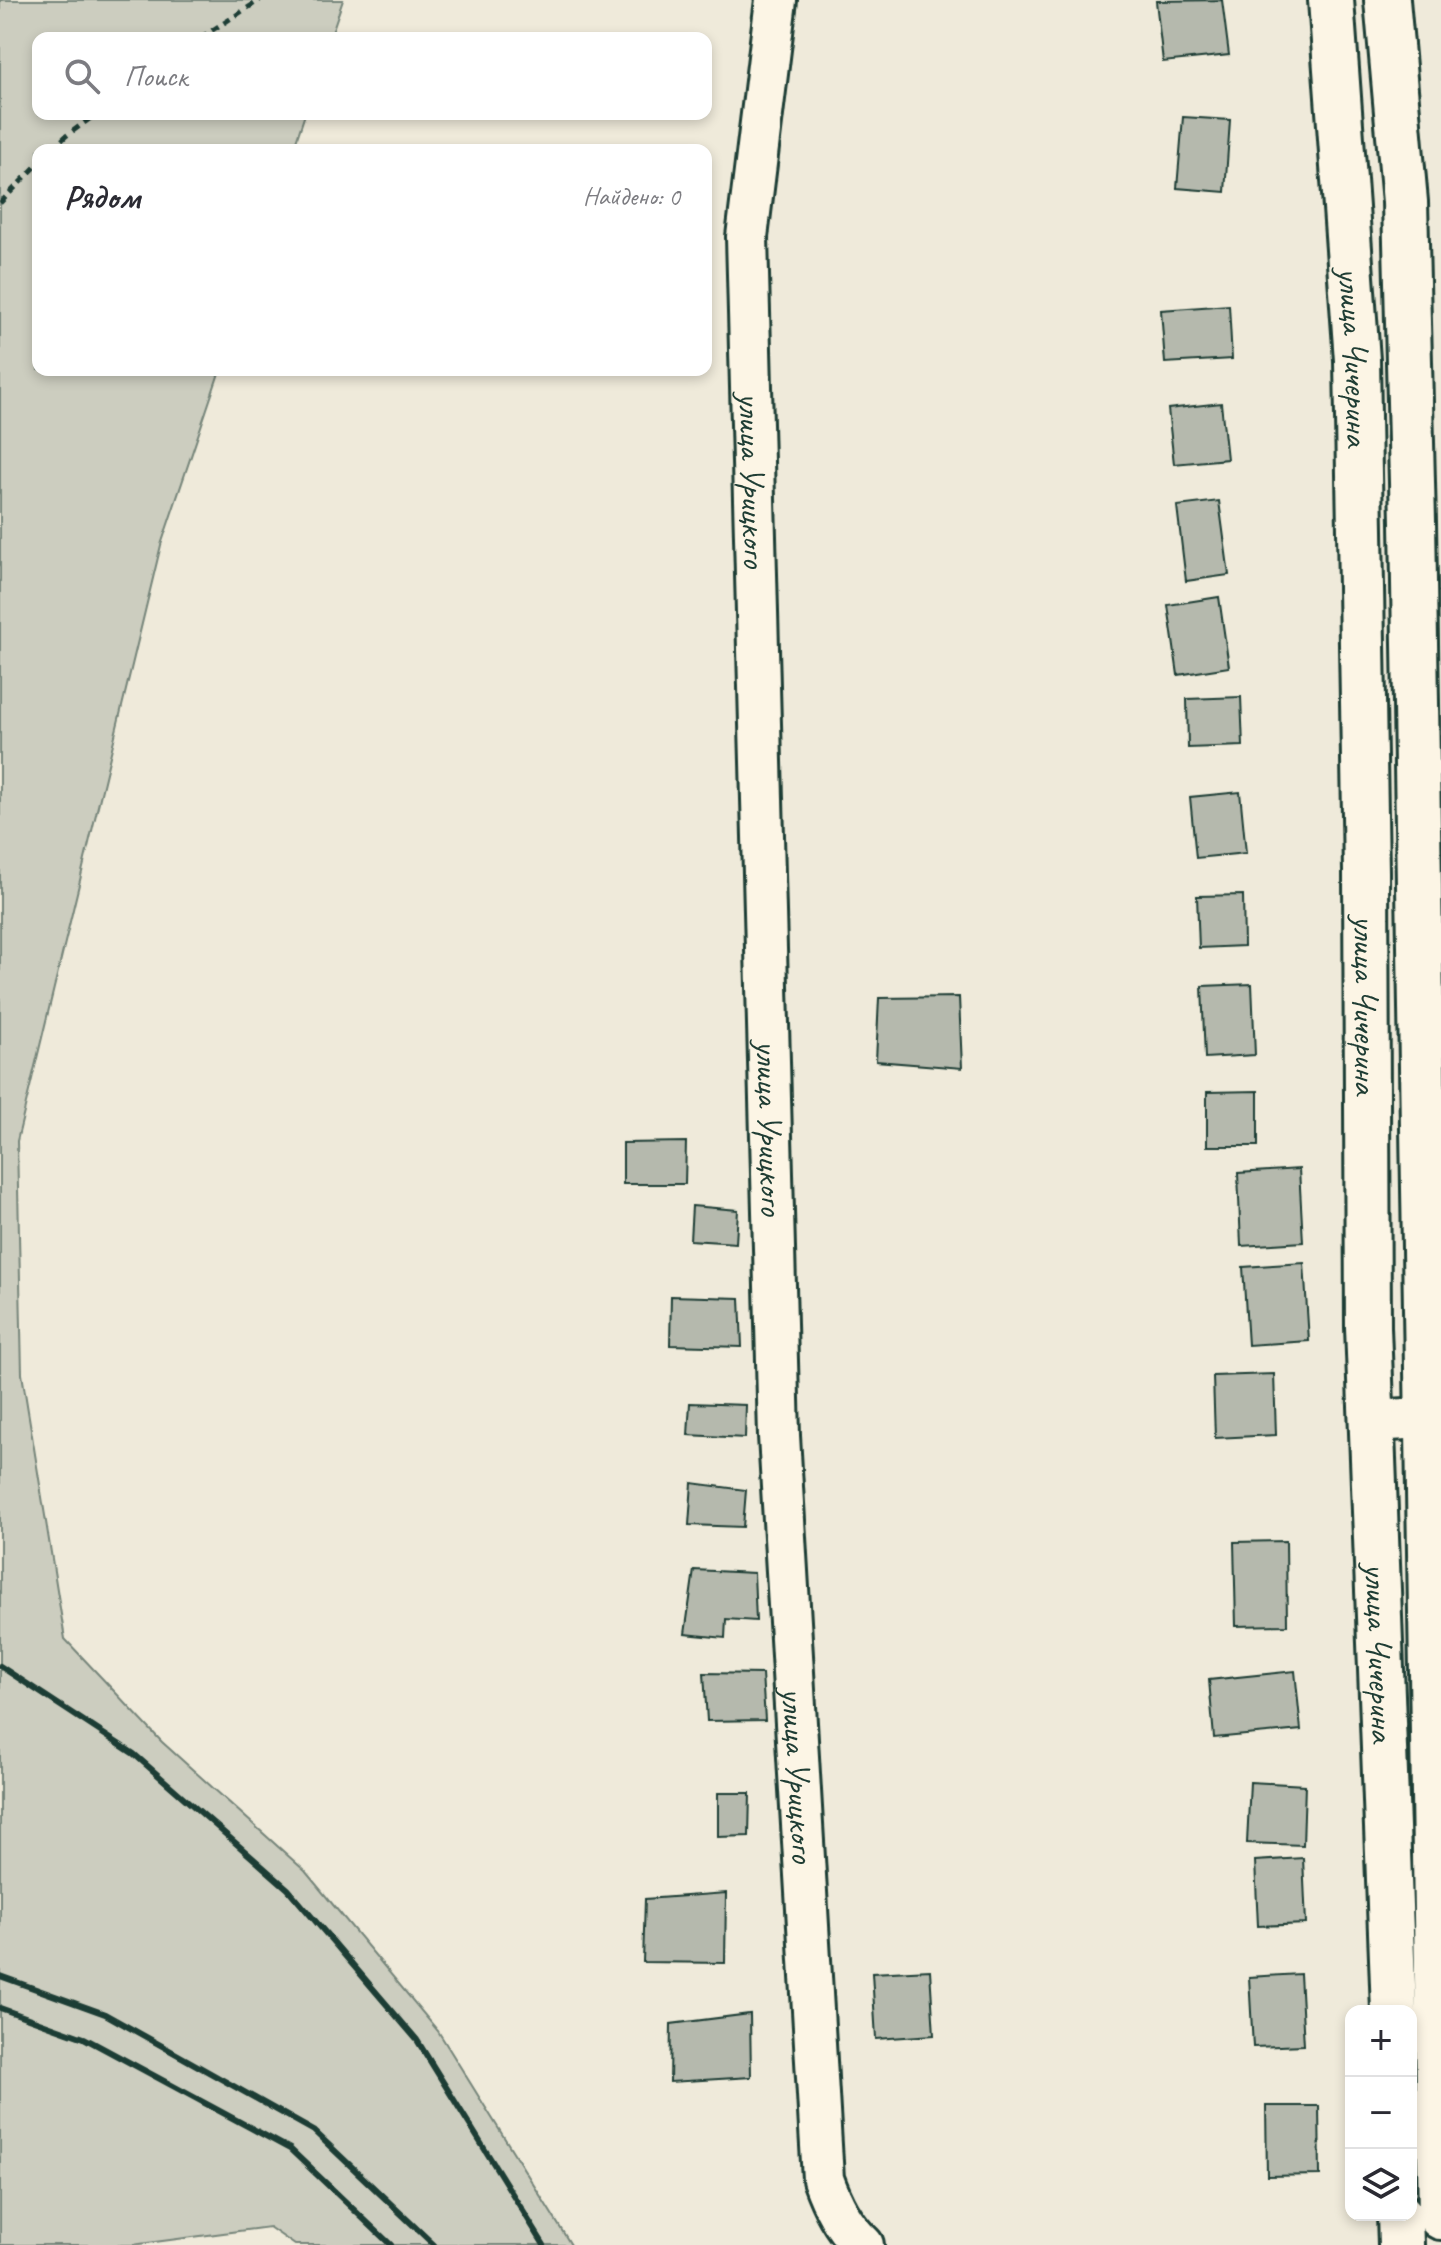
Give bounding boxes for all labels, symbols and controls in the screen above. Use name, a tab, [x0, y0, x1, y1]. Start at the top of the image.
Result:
search box	[32, 32, 712, 120]
icon: search	[60, 54, 104, 98]
text: Поиск	[124, 57, 187, 95]
text: Рядом	[64, 175, 140, 218]
text: Найдено: 0	[583, 180, 680, 213]
street label: улица Чичерина	[1328, 264, 1380, 449]
street label: улица Урицкого	[729, 390, 777, 570]
street label: улица Чичерина	[1344, 913, 1388, 1097]
street label: улица Урицкого	[746, 1038, 794, 1218]
street label: улица Чичерина	[1355, 1560, 1405, 1745]
street label: улица Урицкого	[772, 1685, 825, 1866]
map controls	[1345, 2005, 1417, 2221]
button: +	[1345, 2005, 1417, 2077]
button: −	[1345, 2077, 1417, 2149]
button: layers	[1345, 2149, 1417, 2221]

